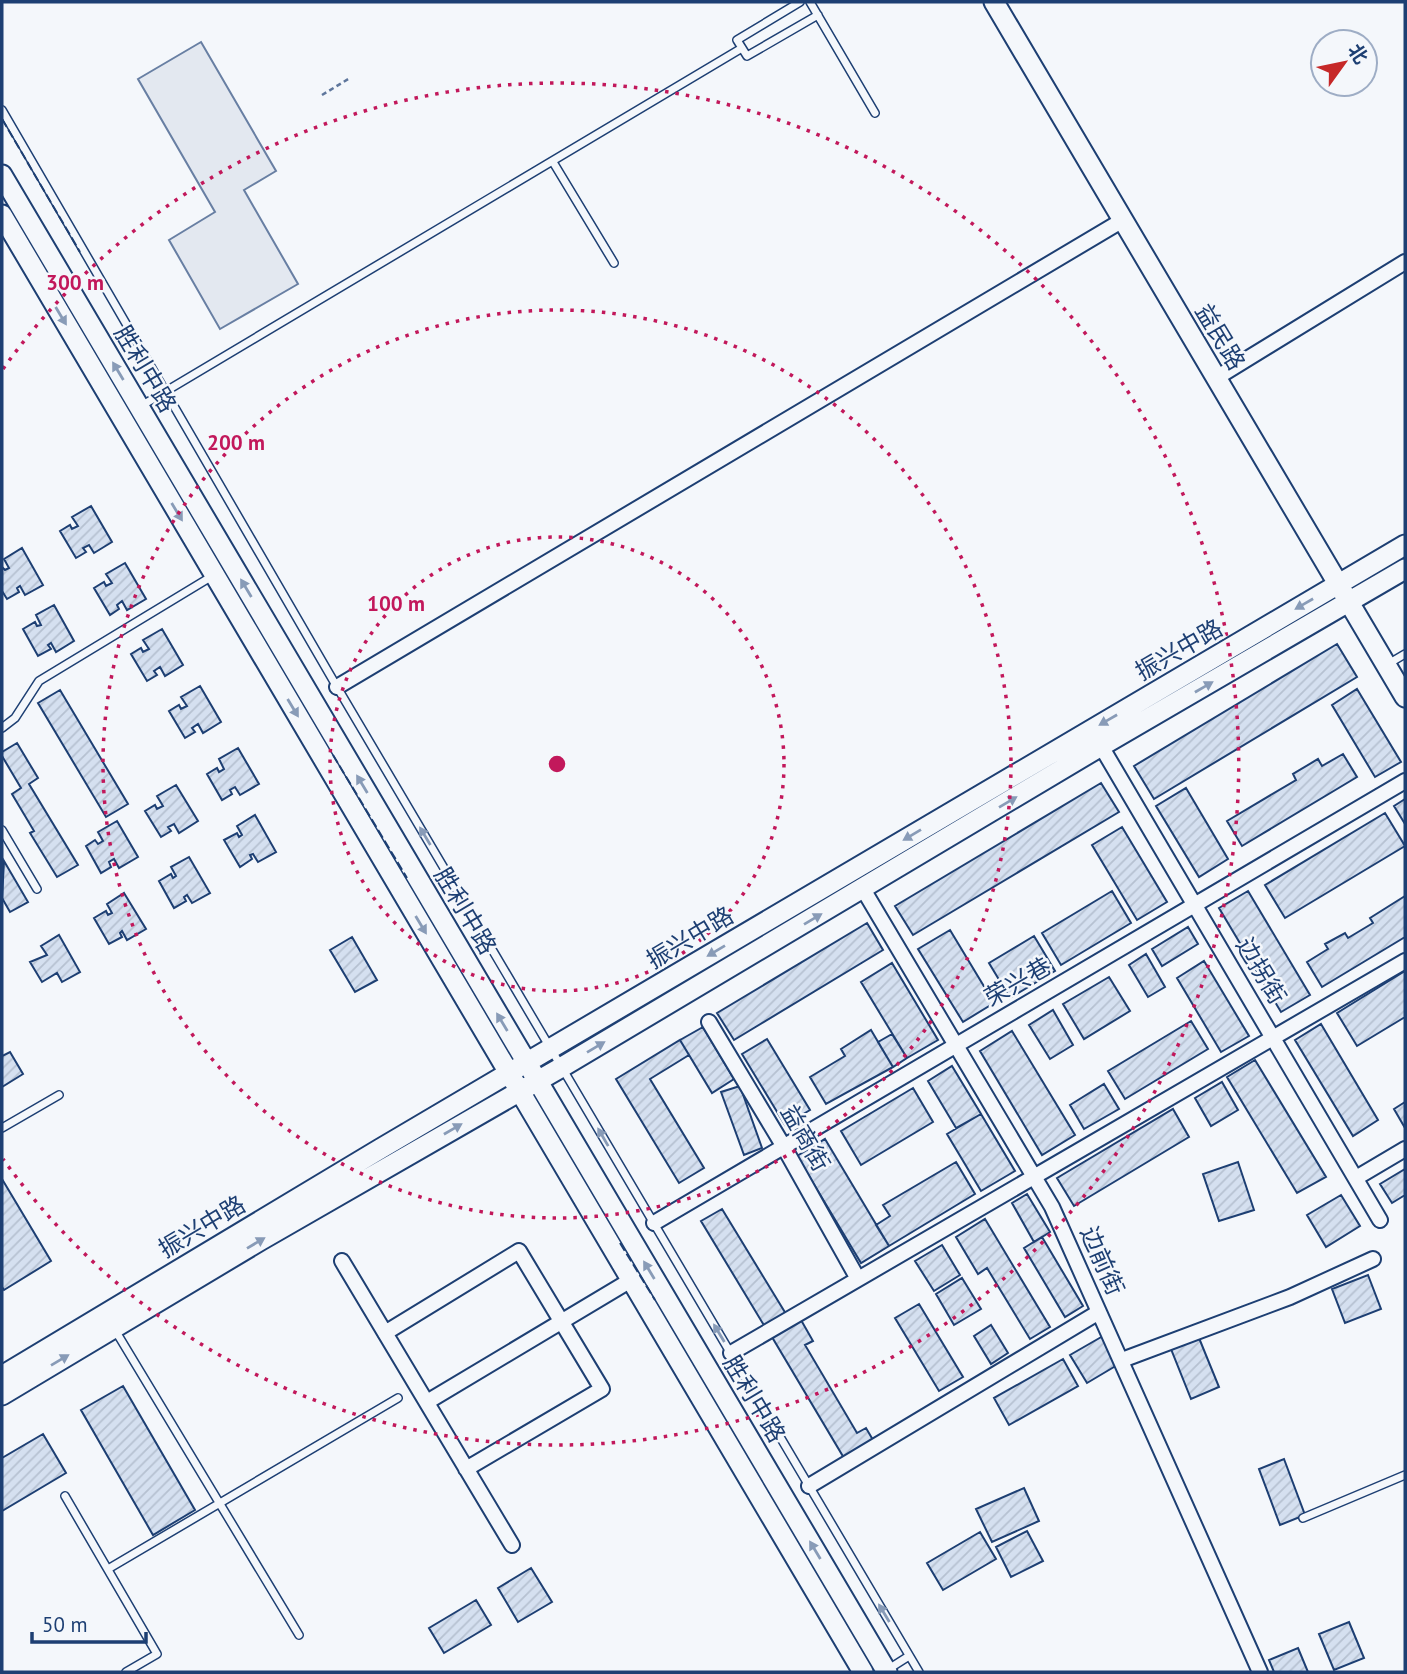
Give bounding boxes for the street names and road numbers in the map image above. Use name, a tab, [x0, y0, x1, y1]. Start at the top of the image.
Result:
street label: 益民路	[1189, 298, 1252, 376]
street label: 胜利中路	[107, 320, 183, 418]
street label: 振兴中路	[1129, 612, 1228, 687]
street label: 胜利中路	[427, 862, 503, 960]
street label: 振兴中路	[641, 900, 739, 976]
street label: 边拐街	[1230, 932, 1293, 1010]
street label: 荣兴巷	[979, 950, 1057, 1013]
street label: 益商街	[774, 1099, 837, 1177]
street label: 振兴中路	[153, 1189, 251, 1265]
street label: 边前街	[1074, 1222, 1131, 1300]
street label: 胜利中路	[716, 1350, 792, 1448]

